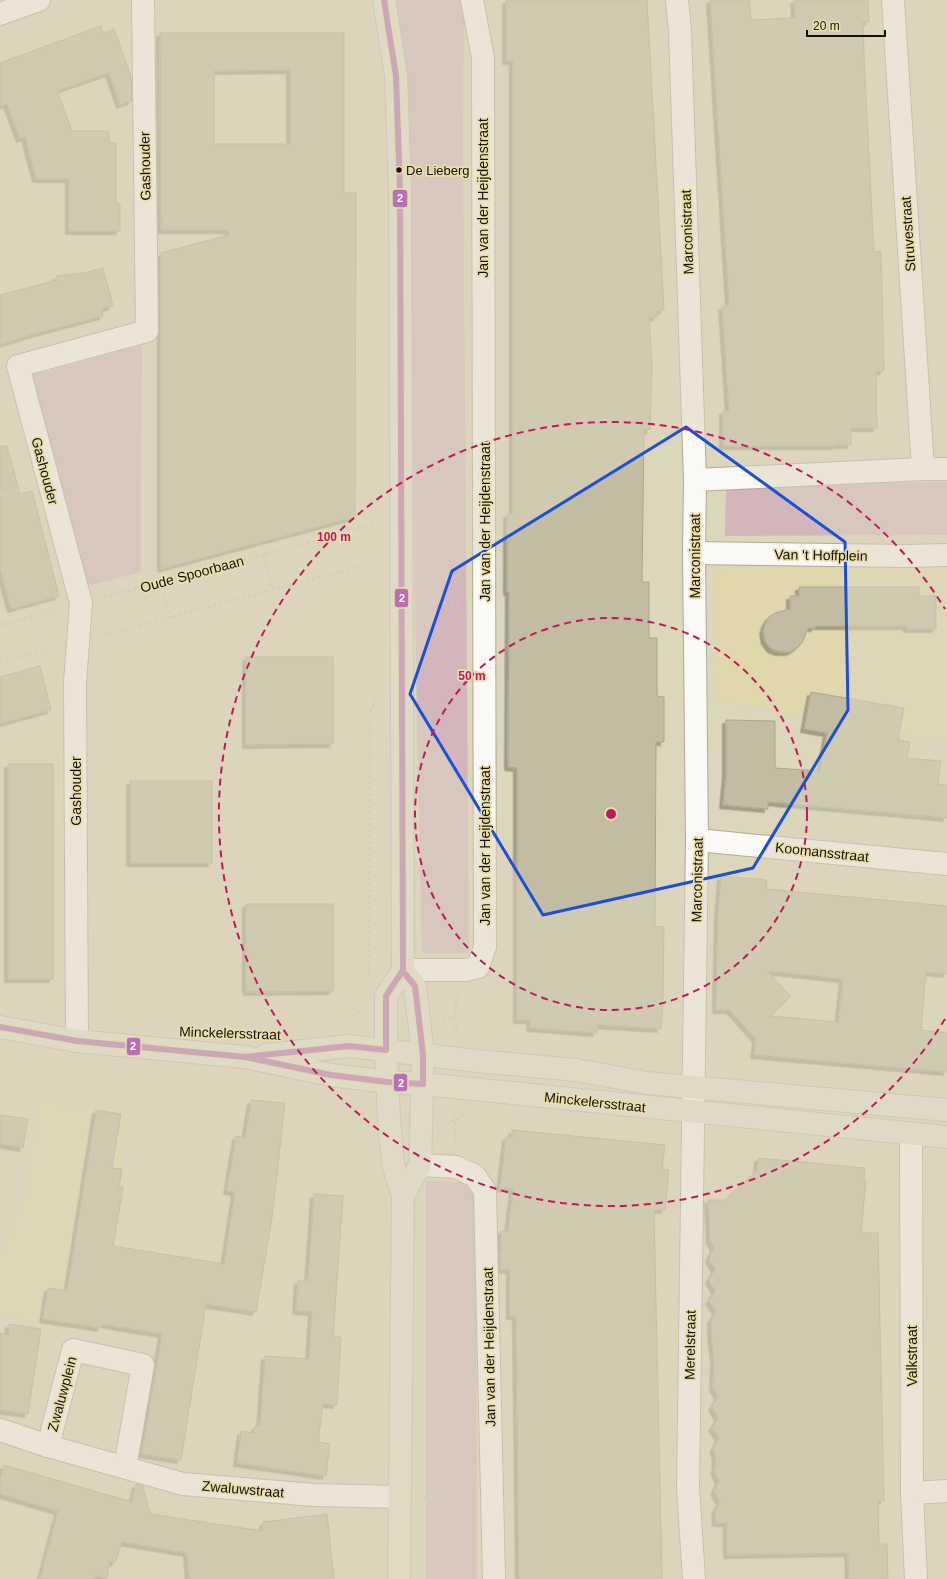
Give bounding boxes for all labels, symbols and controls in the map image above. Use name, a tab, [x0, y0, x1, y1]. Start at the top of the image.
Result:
scale bar	[807, 12, 885, 38]
text: 20 m	[813, 19, 840, 33]
street label: Jan van der Heijdenstraat	[475, 118, 491, 278]
street label: Gashouder	[136, 131, 154, 201]
place label: De Lieberg	[406, 163, 470, 178]
marker: De Lieberg	[394, 165, 404, 175]
line badge: 2	[392, 189, 408, 208]
street label: Marconistraat	[678, 189, 696, 275]
text: 2	[397, 192, 403, 204]
street label: Struvestraat	[897, 196, 919, 272]
street label: Gashouder	[28, 435, 62, 507]
street label: Jan van der Heijdenstraat	[477, 442, 493, 602]
street label: Marconistraat	[687, 513, 703, 598]
text: 100 m	[317, 530, 351, 544]
street label: Van 't Hoffplein	[774, 546, 868, 564]
street label: Oude Spoorbaan	[138, 552, 246, 596]
line badge: 2	[394, 588, 409, 608]
text: 2	[399, 592, 405, 604]
text: 50 m	[458, 669, 486, 683]
street label: Gashouder	[68, 756, 84, 826]
street label: Jan van der Heijdenstraat	[477, 766, 493, 926]
centre of rings	[604, 807, 618, 821]
street label: Marconistraat	[688, 837, 706, 923]
street label: Koomansstraat	[774, 839, 870, 865]
street label: Minckelersstraat	[179, 1023, 281, 1043]
line badge: 2	[126, 1037, 141, 1056]
text: 2	[130, 1040, 136, 1052]
line badge: 2	[393, 1073, 408, 1092]
text: 2	[398, 1077, 404, 1089]
street label: Minckelersstraat	[543, 1089, 647, 1115]
street label: Jan van der Heijdenstraat	[480, 1267, 498, 1427]
street label: Merelstraat	[681, 1310, 699, 1380]
street label: Valkstraat	[904, 1325, 920, 1387]
street label: Zwaluwplein	[44, 1355, 80, 1433]
street label: Zwaluwstraat	[201, 1477, 285, 1501]

